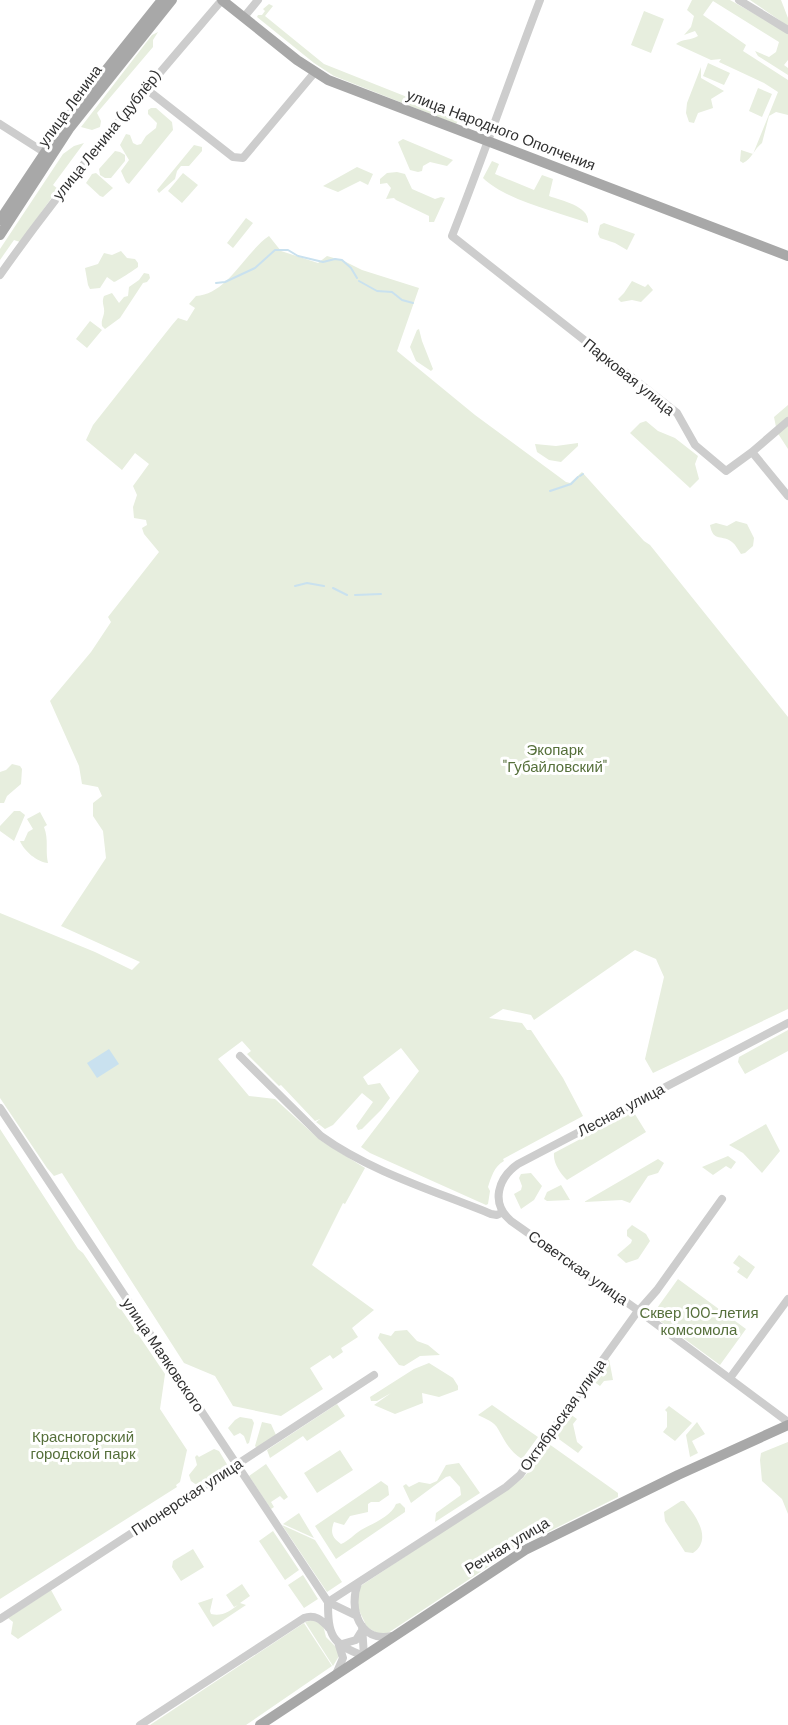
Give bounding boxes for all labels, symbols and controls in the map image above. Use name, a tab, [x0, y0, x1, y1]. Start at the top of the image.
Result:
street label: улица Ленина	[33, 60, 107, 151]
street label: улица Ленина (дублёр)	[48, 66, 166, 204]
street label: улица Народного Ополчения	[404, 85, 598, 175]
street label: Парковая улица	[579, 334, 679, 420]
park label: Экопарк "Губайловский"	[503, 740, 607, 777]
street label: Лесная улица	[574, 1078, 669, 1141]
street label: Советская улица	[524, 1226, 632, 1310]
street label: улица Маяковского	[117, 1294, 209, 1416]
park label: Сквер 100-летия комсомола	[639, 1303, 759, 1340]
street label: Октябрьская улица	[515, 1354, 611, 1475]
park label: Красногорский городской парк	[31, 1427, 136, 1464]
street label: Пионерская улица	[128, 1453, 247, 1540]
street label: Речная улица	[461, 1513, 553, 1579]

